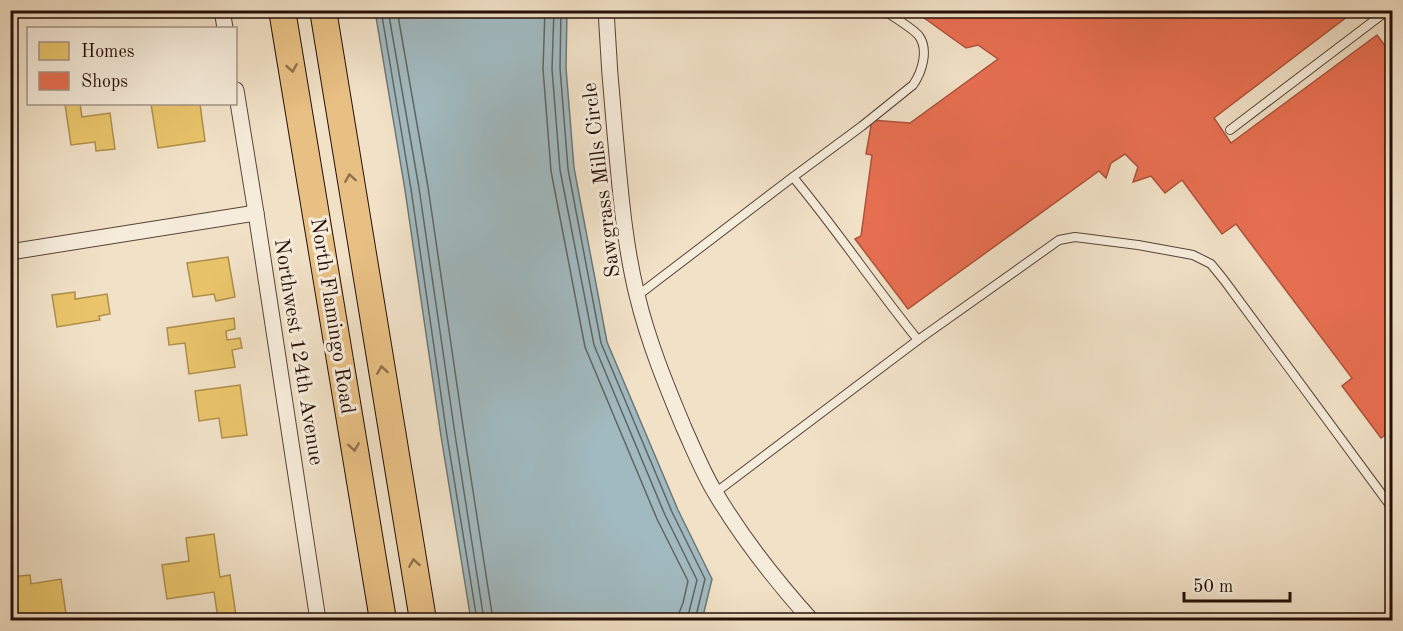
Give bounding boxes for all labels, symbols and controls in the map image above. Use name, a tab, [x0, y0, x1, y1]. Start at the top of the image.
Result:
legend	[27, 27, 237, 105]
text: Homes	[81, 43, 135, 61]
one-way arrow	[285, 64, 297, 73]
text: Shops	[81, 73, 128, 91]
street label: Sawgrass Mills Circle	[580, 81, 624, 279]
one-way arrow	[345, 173, 357, 183]
street label: North Flamingo Road	[306, 216, 358, 416]
street label: Northwest 124th Avenue	[270, 237, 326, 467]
one-way arrow	[376, 366, 389, 376]
one-way arrow	[348, 442, 360, 452]
one-way arrow	[408, 558, 421, 568]
scale bar	[1184, 565, 1290, 603]
text: 50 m	[1193, 578, 1233, 596]

